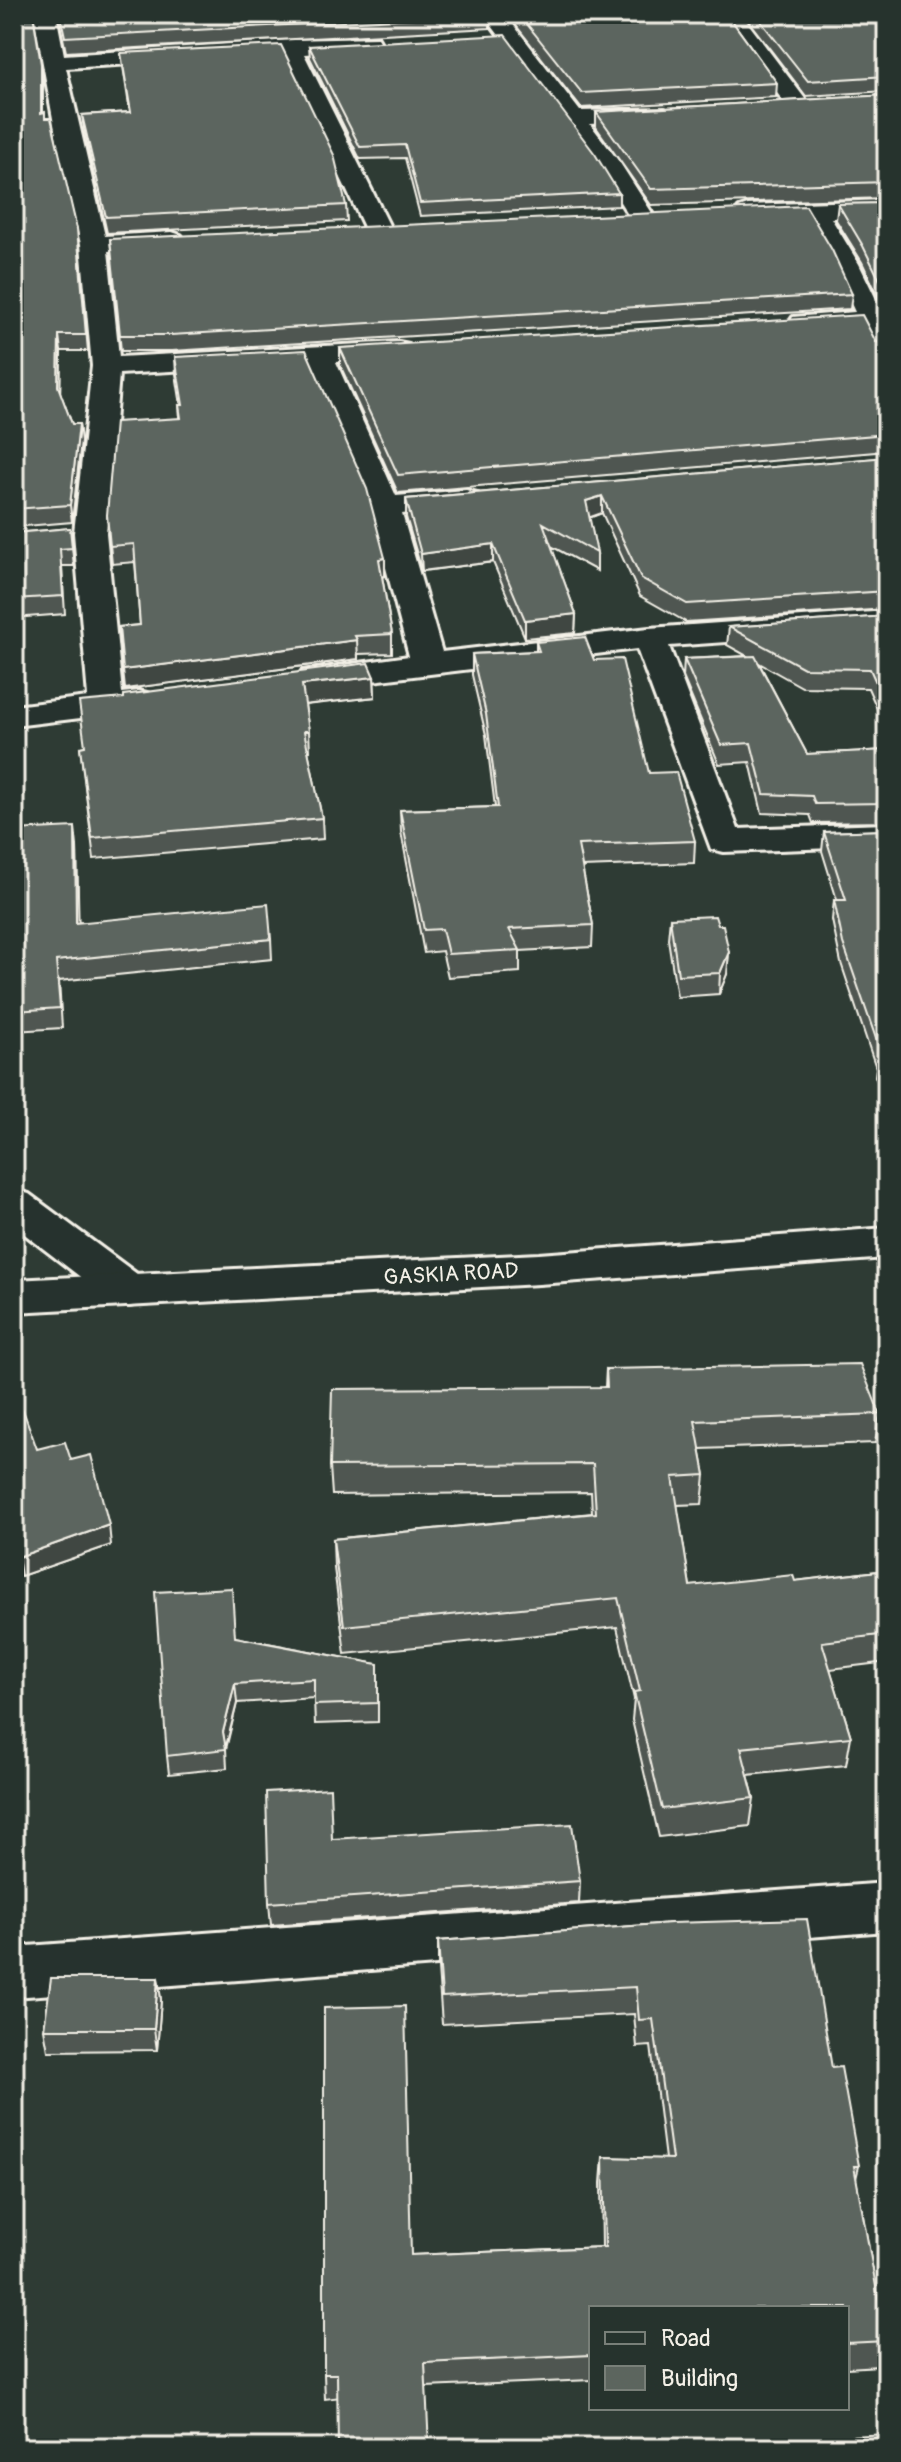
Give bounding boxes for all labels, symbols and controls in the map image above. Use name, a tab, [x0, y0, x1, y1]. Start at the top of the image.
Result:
street label: GASKIA ROAD	[383, 1256, 519, 1292]
legend	[589, 2306, 849, 2410]
text: Road	[661, 2324, 711, 2353]
text: Building	[661, 2364, 738, 2393]

